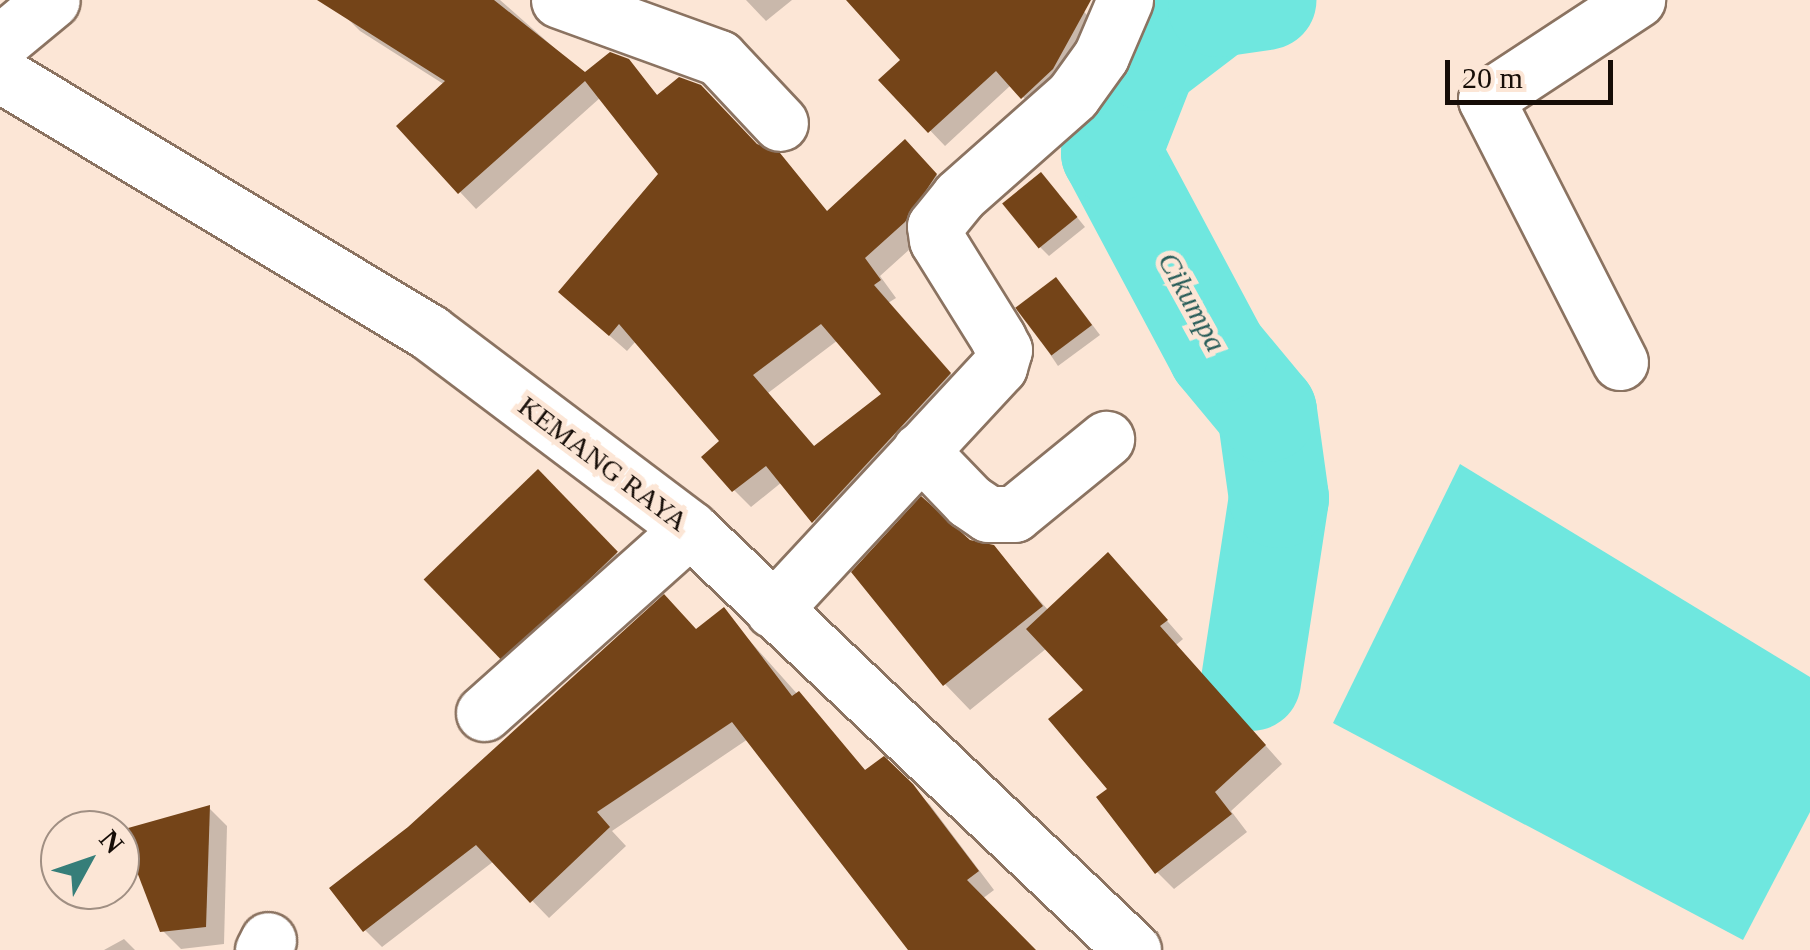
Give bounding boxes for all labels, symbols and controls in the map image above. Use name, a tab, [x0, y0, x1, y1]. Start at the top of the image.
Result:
scale bar	[1450, 40, 1618, 102]
text: 20 m	[1462, 61, 1523, 94]
water label: Cikumpa	[1150, 246, 1234, 358]
street label: KEMANG RAYA	[512, 389, 694, 539]
north arrow	[40, 810, 140, 910]
text: N	[93, 824, 130, 859]

